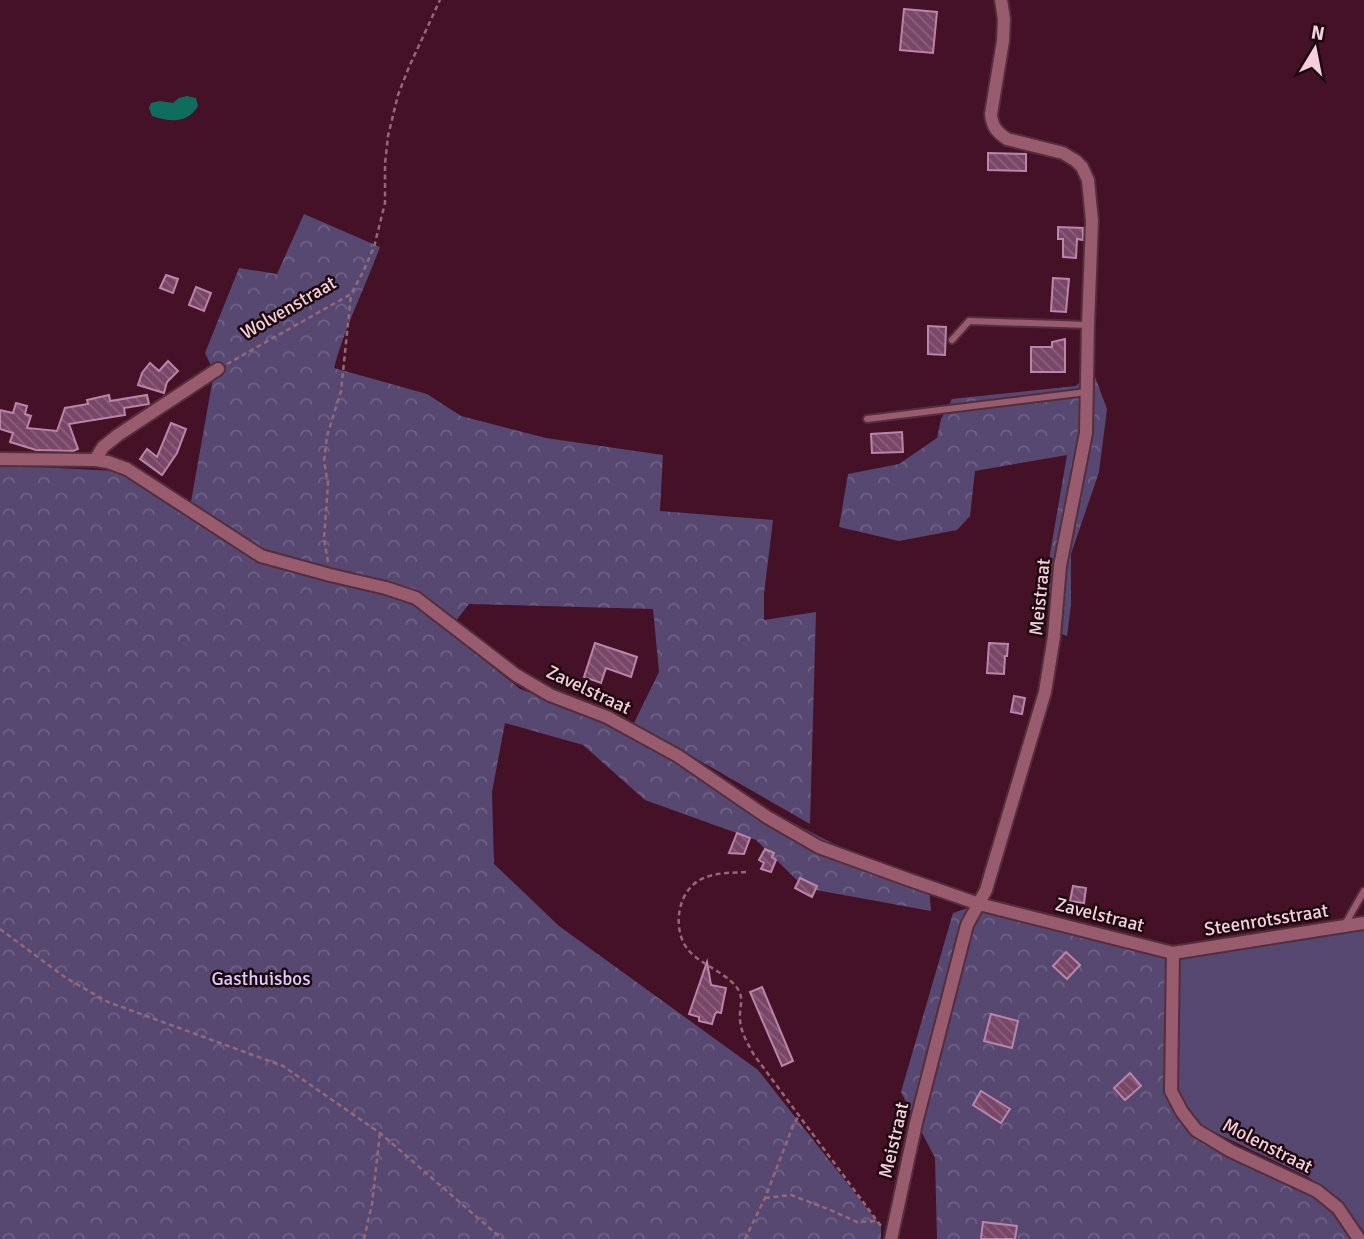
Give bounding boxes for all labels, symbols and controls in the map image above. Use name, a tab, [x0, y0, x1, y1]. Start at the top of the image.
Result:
north arrow	[1280, 14, 1350, 84]
text: N	[1309, 20, 1326, 46]
street label: Wolvenstraat	[236, 271, 341, 345]
street label: Meistraat	[1024, 557, 1056, 637]
street label: Zavelstraat	[542, 660, 635, 720]
street label: Zavelstraat	[1053, 892, 1147, 938]
street label: Steenrotsstraat	[1202, 898, 1330, 942]
park label: Gasthuisbos	[211, 967, 311, 991]
street label: Meistraat	[874, 1099, 914, 1181]
street label: Molenstraat	[1218, 1113, 1317, 1179]

